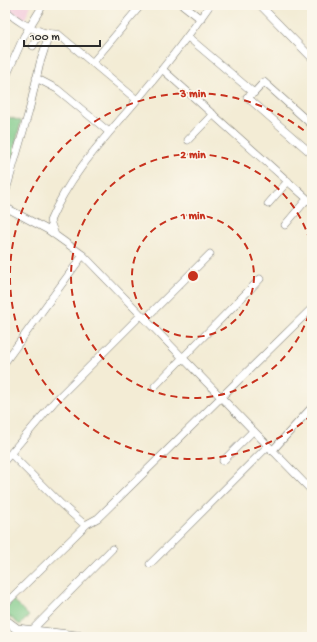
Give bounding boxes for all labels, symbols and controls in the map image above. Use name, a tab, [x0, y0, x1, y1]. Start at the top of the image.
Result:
scale bar	[24, 22, 100, 48]
text: 100 m	[29, 31, 60, 45]
text: 3 min	[179, 88, 206, 102]
text: 2 min	[180, 149, 206, 163]
text: 1 min	[180, 210, 206, 224]
centre of rings	[186, 269, 200, 283]

